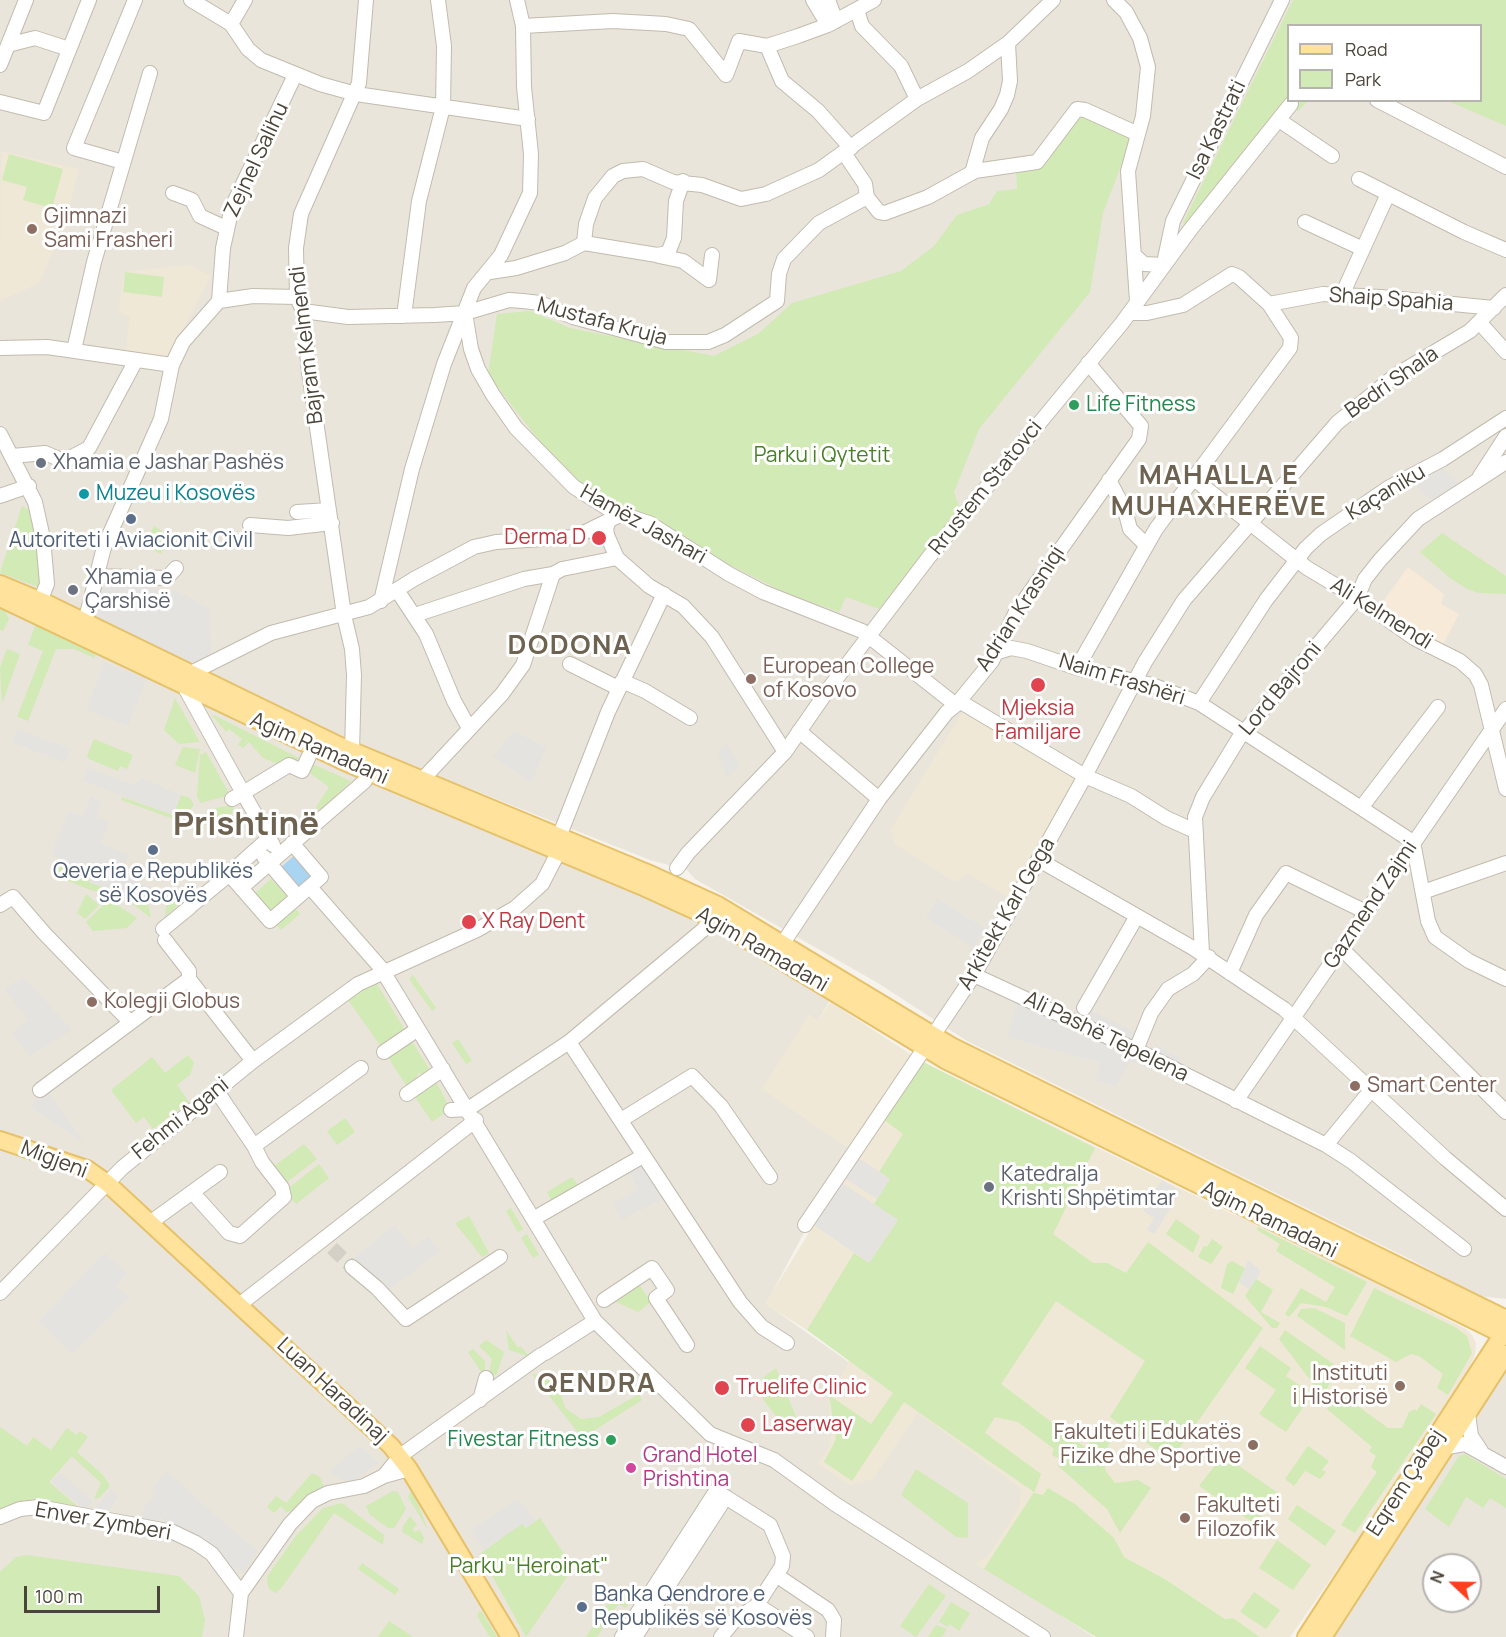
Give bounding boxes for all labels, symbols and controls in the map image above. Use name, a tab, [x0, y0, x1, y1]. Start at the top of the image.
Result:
legend	[1287, 24, 1482, 102]
text: Road	[1345, 37, 1388, 61]
text: Park	[1345, 67, 1381, 91]
street label: Isa Kastrati	[1182, 76, 1252, 184]
street label: Zejnel Salihu	[219, 99, 295, 221]
place label: Gjimnazi Sami Frasheri	[44, 204, 173, 254]
marker: Gjimnazi Sami Frasheri	[25, 222, 39, 236]
street label: Bajram Kelmendi	[285, 265, 329, 425]
street label: Shaip Spahia	[1328, 283, 1454, 317]
street label: Mustafa Kruja	[534, 293, 670, 351]
street label: Bedri Shala	[1341, 342, 1443, 424]
place label: Life Fitness	[1086, 392, 1196, 418]
marker: Life Fitness	[1067, 398, 1081, 412]
street label: Rrustem Statovci	[924, 416, 1048, 560]
park label: Parku i Qytetit	[754, 443, 890, 469]
place label: Xhamia e Jashar Pashës	[53, 450, 284, 476]
marker: Xhamia e Jashar Pashës	[34, 456, 48, 470]
district label: MAHALLA E MUHAXHERËVE	[1111, 460, 1327, 523]
street label: Kaçaniku	[1342, 460, 1430, 526]
street label: Hamëz Jashari	[575, 480, 711, 570]
place label: Muzeu i Kosovës	[96, 481, 255, 507]
marker: Muzeu i Kosovës	[77, 487, 91, 501]
marker: Autoriteti i Aviacionit Civil	[124, 512, 138, 526]
place label: Derma D	[504, 525, 586, 551]
place label: Autoriteti i Aviacionit Civil	[9, 528, 253, 554]
marker: Derma D	[590, 529, 608, 547]
street label: Adrian Krasniqi	[971, 542, 1071, 676]
place label: Xhamia e Çarshisë	[85, 565, 173, 615]
street label: Ali Kelmendi	[1325, 573, 1437, 655]
marker: Xhamia e Çarshisë	[66, 583, 80, 597]
district label: DODONA	[508, 630, 632, 662]
street label: Lord Bajroni	[1235, 637, 1327, 741]
street label: Naim Frashëri	[1056, 649, 1188, 711]
place label: European College of Kosovo	[763, 654, 934, 704]
marker: European College of Kosovo	[744, 672, 758, 686]
marker: Mjeksia Familjare	[1029, 676, 1047, 694]
place label: Mjeksia Familjare	[995, 696, 1081, 746]
street label: Agim Ramadani	[246, 707, 392, 791]
district label: Prishtinë	[173, 806, 319, 846]
street label: Arkitekt Karl Gega	[953, 833, 1061, 995]
street label: Gazmend Zajmi	[1319, 836, 1423, 974]
marker: Qeveria e Republikës së Kosovës	[146, 843, 160, 857]
place label: Qeveria e Republikës së Kosovës	[53, 859, 253, 909]
street label: Agim Ramadani	[691, 902, 833, 998]
place label: X Ray Dent	[482, 909, 585, 935]
marker: X Ray Dent	[460, 913, 478, 931]
street label: Ali Pashë Tepelena	[1020, 986, 1192, 1088]
place label: Kolegji Globus	[104, 989, 240, 1015]
marker: Kolegji Globus	[85, 995, 99, 1009]
street label: Fehmi Agani	[128, 1072, 234, 1166]
place label: Smart Center	[1367, 1073, 1497, 1099]
marker: Smart Center	[1348, 1079, 1362, 1093]
street label: Migjeni	[17, 1136, 91, 1184]
place label: Katedralja Krishti Shpëtimtar	[1001, 1162, 1176, 1212]
street label: Agim Ramadani	[1197, 1176, 1341, 1264]
marker: Katedralja Krishti Shpëtimtar	[982, 1180, 996, 1194]
street label: Luan Haradinaj	[271, 1333, 393, 1449]
place label: Instituti i Historisë	[1292, 1361, 1388, 1411]
district label: QENDRA	[537, 1368, 657, 1400]
place label: Truelife Clinic	[736, 1375, 867, 1401]
marker: Truelife Clinic	[713, 1379, 731, 1397]
marker: Instituti i Historisë	[1393, 1379, 1407, 1393]
place label: Laserway	[762, 1412, 853, 1438]
marker: Laserway	[739, 1416, 757, 1434]
place label: Fakulteti i Edukatës Fizike dhe Sportive	[1054, 1420, 1241, 1470]
street label: Eqrem Çabej	[1362, 1425, 1450, 1541]
place label: Fivestar Fitness	[448, 1427, 599, 1453]
marker: Fivestar Fitness	[604, 1433, 618, 1447]
marker: Fakulteti i Edukatës Fizike dhe Sportive	[1246, 1438, 1260, 1452]
place label: Grand Hotel Prishtina	[643, 1443, 758, 1493]
marker: Grand Hotel Prishtina	[624, 1461, 638, 1475]
place label: Fakulteti Filozofik	[1197, 1493, 1280, 1543]
street label: Enver Zymberi	[33, 1498, 173, 1546]
marker: Fakulteti Filozofik	[1178, 1511, 1192, 1525]
north arrow	[1422, 1553, 1482, 1613]
park label: Parku "Heroinat"	[450, 1554, 608, 1580]
text: N	[1425, 1568, 1450, 1586]
scale bar	[27, 1574, 164, 1612]
place label: Banka Qendrore e Republikës së Kosovës	[594, 1582, 812, 1632]
text: 100 m	[35, 1584, 83, 1608]
marker: Banka Qendrore e Republikës së Kosovës	[575, 1600, 589, 1614]

